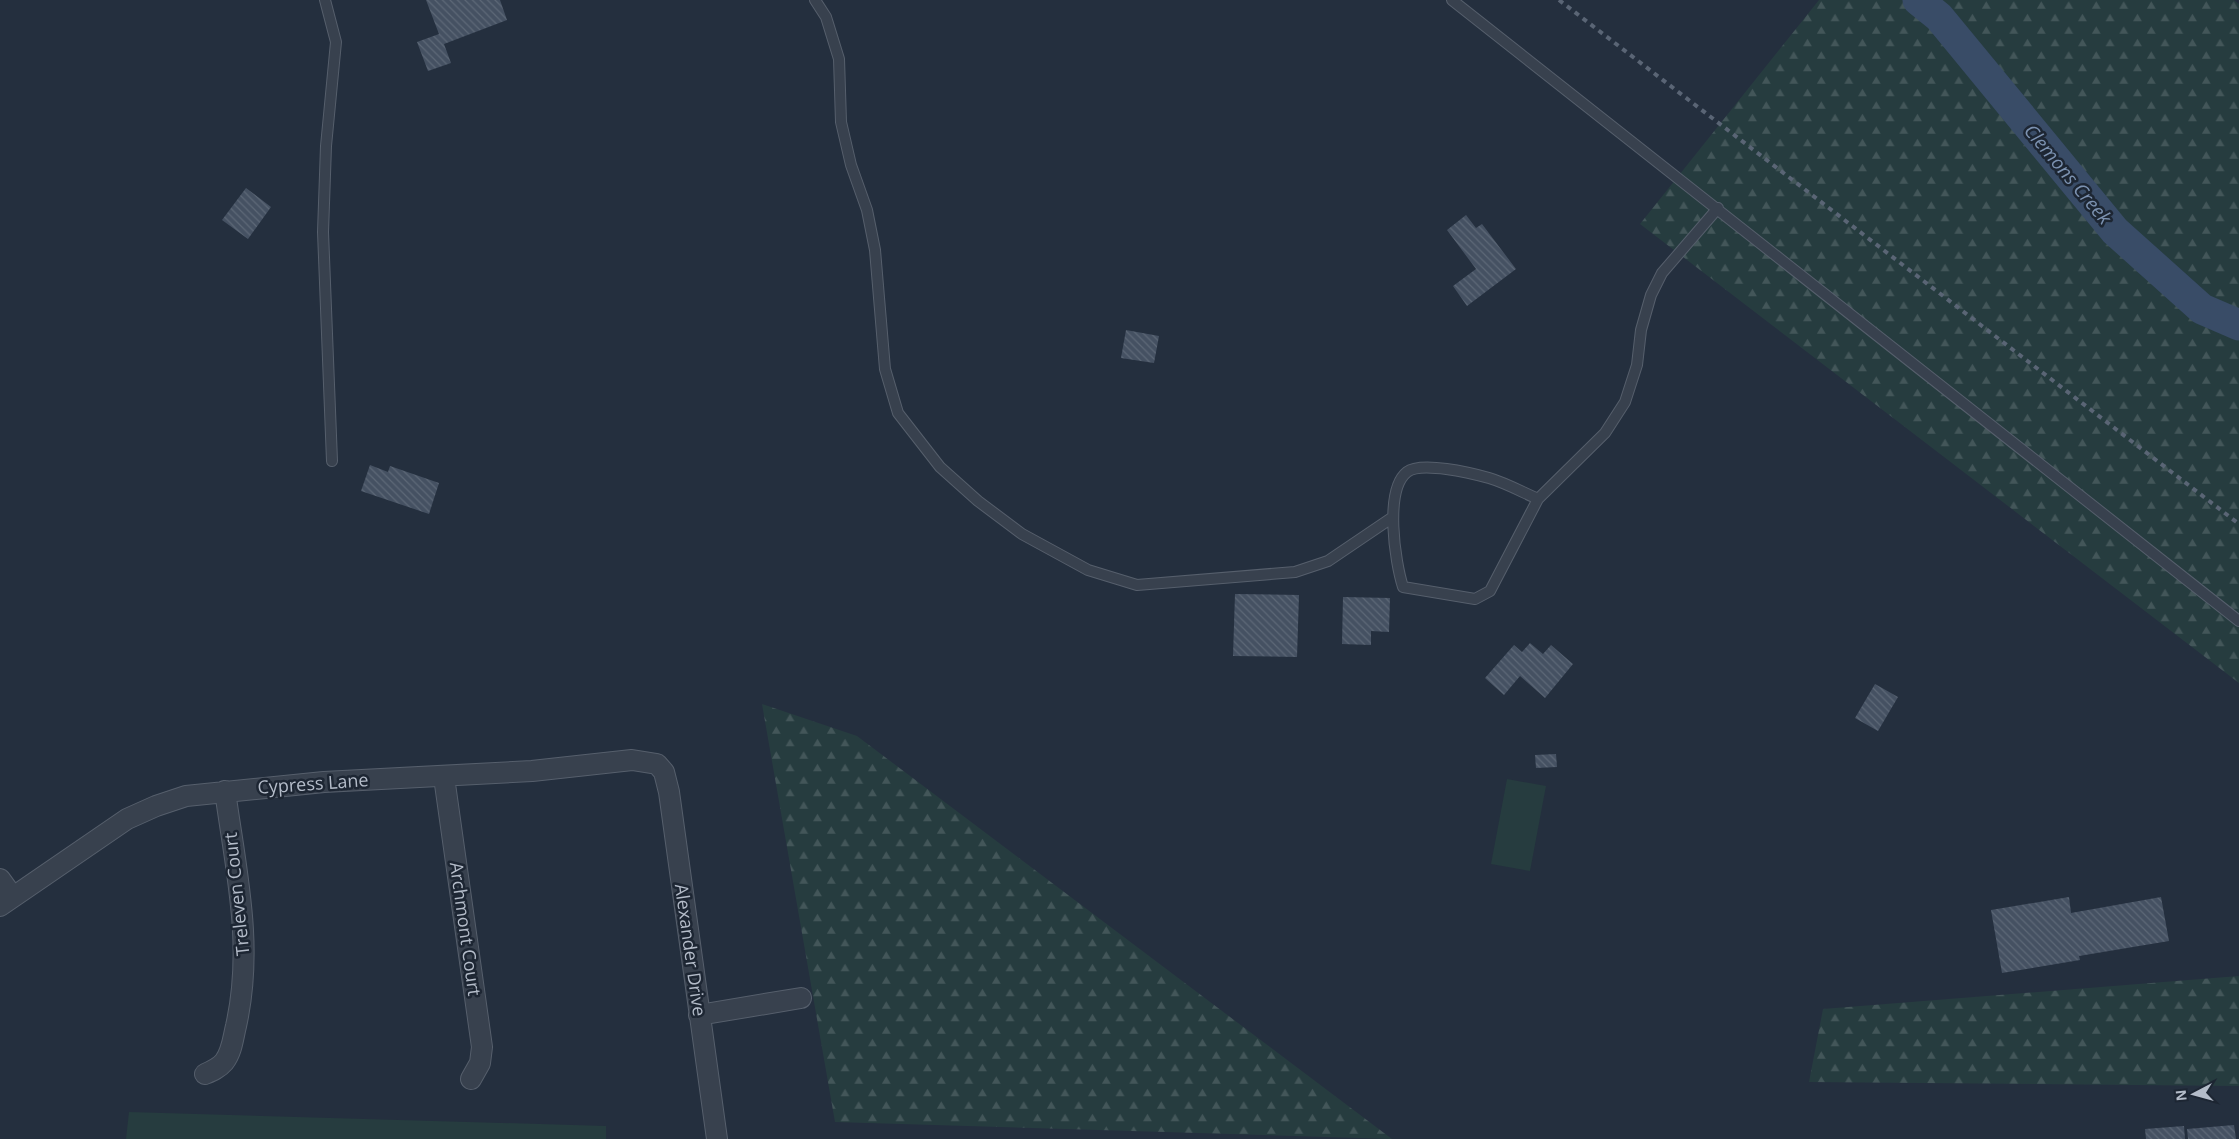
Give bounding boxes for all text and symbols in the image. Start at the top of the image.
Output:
water label: Clemons Creek [2018,118,2118,230]
street label: Cypress Lane [257,767,369,799]
street label: Treleven Court [218,831,254,957]
street label: Archmont Court [445,860,487,997]
street label: Alexander Drive [670,882,712,1018]
north arrow [2169,1069,2219,1119]
text: N [2171,1089,2191,1102]

